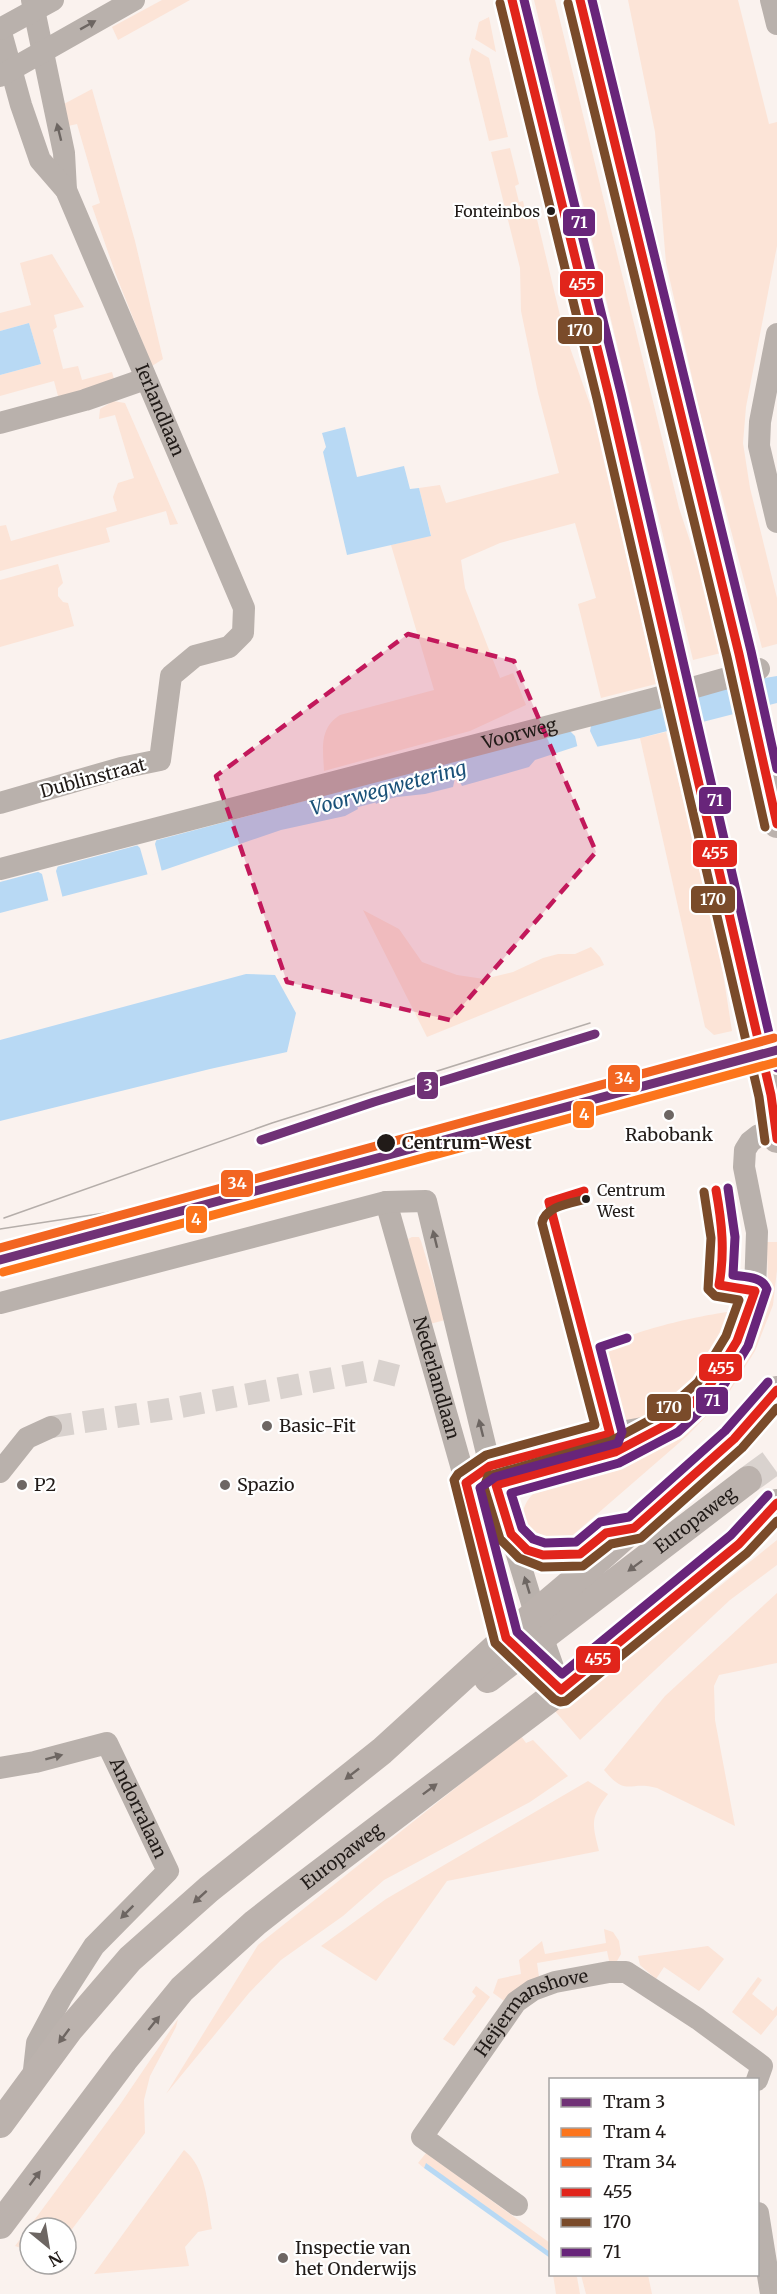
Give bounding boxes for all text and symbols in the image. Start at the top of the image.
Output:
one-way arrow [80,20,97,30]
one-way arrow [54,123,64,141]
place label: Fonteinbos [454,201,540,221]
marker: Fonteinbos [545,205,557,217]
line badge: 71 [562,208,596,237]
text: 71 [571,212,588,232]
line badge: 455 [559,270,604,298]
text: 455 [568,274,596,294]
line badge: 170 [557,316,603,345]
text: 170 [567,320,593,340]
street label: Ierlandlaan [130,360,190,460]
street label: Voorweg [479,712,559,754]
street label: Dublinstraat [37,752,148,803]
water label: Voorwegwetering [307,755,469,820]
line badge: 71 [698,786,732,815]
text: 71 [707,790,724,810]
line badge: 455 [692,839,738,868]
text: 455 [701,843,729,863]
line badge: 170 [690,885,736,914]
text: 170 [700,889,726,909]
line badge: 34 [607,1064,641,1093]
text: 34 [614,1068,634,1088]
line badge: 3 [416,1071,439,1100]
text: 3 [423,1075,433,1095]
line badge: 4 [572,1100,595,1129]
text: 4 [579,1104,589,1124]
marker: Rabobank [662,1108,676,1122]
place label: Rabobank [625,1123,714,1146]
place label: Centrum-West [402,1131,532,1154]
marker: Centrum-West [375,1132,397,1154]
line badge: 34 [220,1169,254,1198]
text: 34 [227,1173,247,1193]
place label: Centrum West [596,1180,665,1221]
marker: Centrum West [580,1193,592,1205]
line badge: 4 [185,1205,208,1234]
text: 4 [191,1209,201,1229]
one-way arrow [430,1230,440,1248]
street label: Nederlandlaan [408,1314,465,1442]
line badge: 455 [698,1353,743,1382]
text: 455 [707,1358,735,1378]
line badge: 71 [695,1386,729,1415]
text: 71 [704,1390,721,1410]
line badge: 170 [646,1393,692,1422]
text: 170 [656,1397,682,1417]
place label: Basic-Fit [279,1414,356,1437]
marker: Basic-Fit [260,1419,274,1433]
one-way arrow [476,1419,486,1438]
place label: P2 [34,1473,56,1496]
place label: Spazio [237,1473,294,1496]
marker: P2 [15,1478,29,1492]
marker: Spazio [218,1478,232,1492]
street label: Europaweg [649,1481,741,1559]
one-way arrow [627,1560,643,1572]
one-way arrow [522,1576,531,1594]
line badge: 455 [575,1645,621,1674]
text: 455 [584,1649,612,1669]
one-way arrow [45,1752,63,1762]
street label: Andorralaan [104,1753,172,1862]
one-way arrow [344,1768,359,1780]
one-way arrow [422,1784,437,1796]
street label: Europaweg [296,1817,387,1894]
one-way arrow [193,1890,208,1903]
one-way arrow [121,1905,135,1919]
street label: Heijermanshove [469,1964,590,2061]
one-way arrow [147,2015,160,2031]
one-way arrow [58,2028,71,2044]
legend [549,2078,759,2276]
text: Tram 3 [603,2090,665,2113]
text: Tram 4 [603,2120,666,2143]
text: Tram 34 [603,2150,676,2173]
one-way arrow [29,2171,41,2186]
text: 455 [603,2180,633,2203]
text: 170 [603,2210,632,2233]
north arrow [18,2216,78,2276]
place label: Inspectie van het Onderwijs [295,2236,417,2280]
text: 71 [603,2240,621,2263]
text: N [45,2247,66,2271]
marker: Inspectie van het Onderwijs [276,2251,290,2265]

